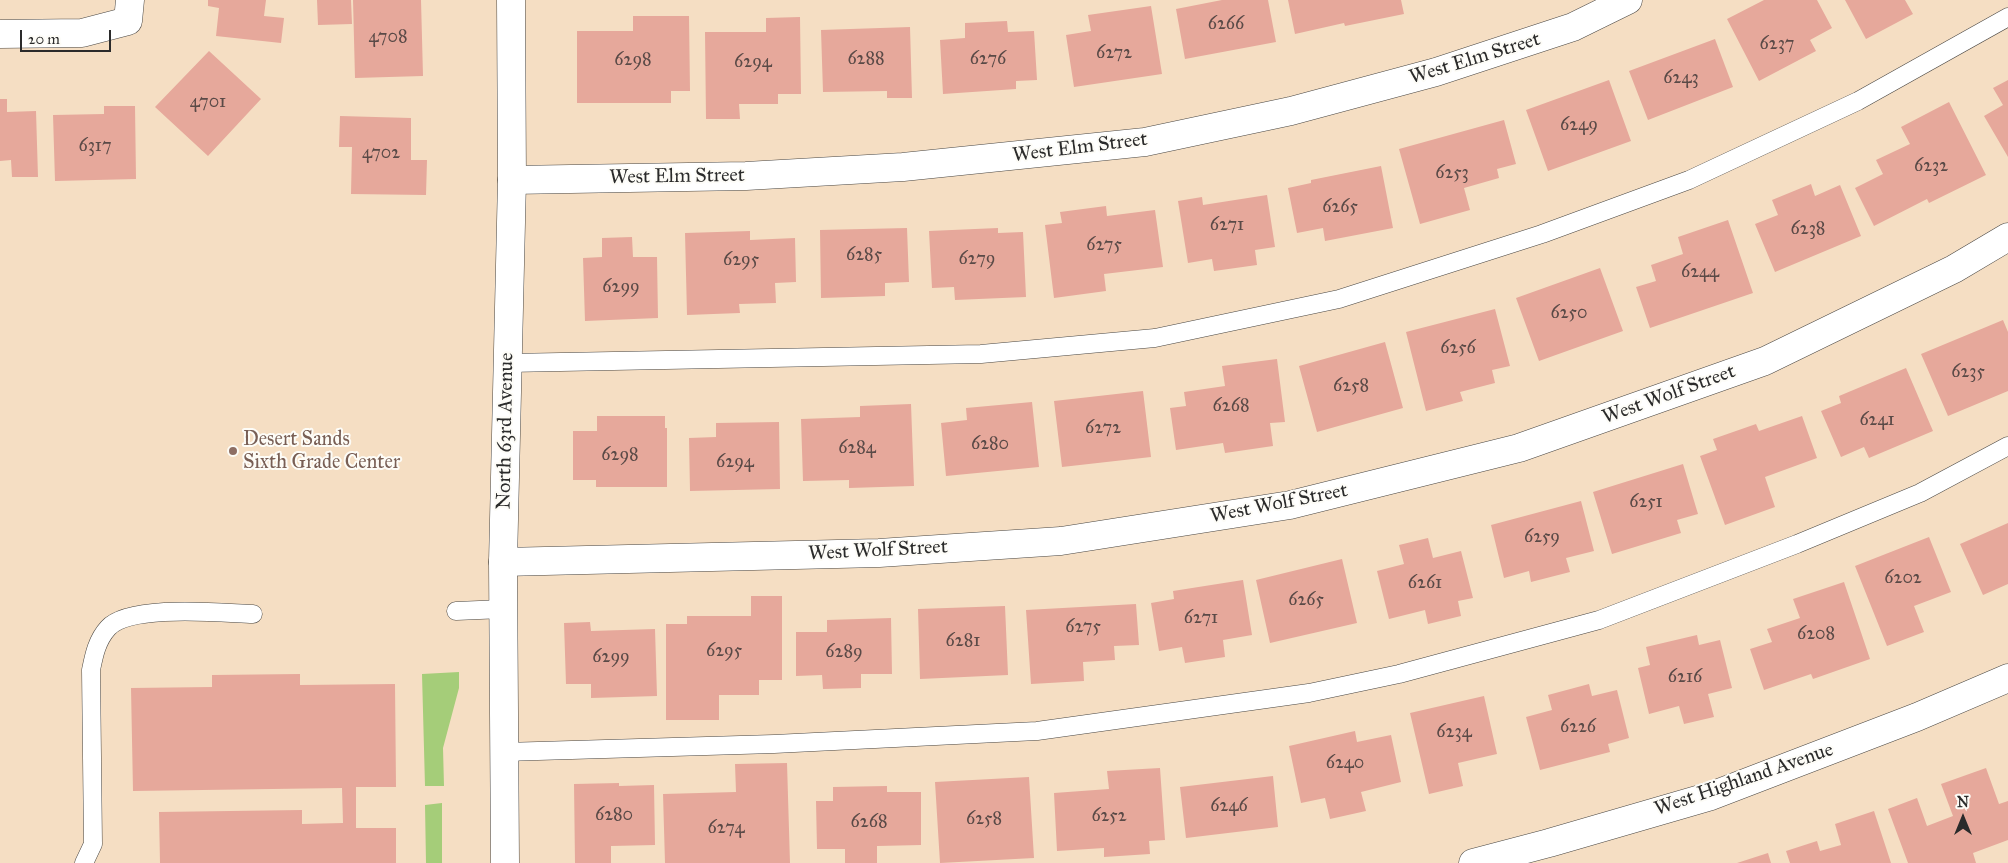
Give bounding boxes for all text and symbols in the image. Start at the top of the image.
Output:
house number: 6266 [1208,14,1244,36]
scale bar [22,20,114,52]
house number: 4708 [369,27,407,49]
street label: West Elm Street [1407,28,1543,90]
text: 20 m [28,30,60,48]
house number: 6237 [1760,34,1794,56]
house number: 6272 [1096,43,1132,65]
house number: 6288 [847,49,885,71]
house number: 6276 [970,49,1006,71]
house number: 6298 [614,50,652,72]
house number: 6294 [734,52,772,74]
house number: 6243 [1663,68,1699,90]
house number: 4701 [190,92,226,114]
house number: 6249 [1560,115,1598,137]
street label: West Elm Street [1011,128,1149,168]
house number: 6317 [78,136,112,158]
house number: 4702 [362,143,400,165]
house number: 6232 [1914,156,1948,178]
house number: 6253 [1435,163,1469,185]
street label: West Elm Street [609,164,745,190]
house number: 6265 [1322,197,1358,219]
house number: 6271 [1210,215,1244,237]
house number: 6238 [1791,219,1825,241]
house number: 6275 [1086,235,1122,257]
house number: 6285 [846,245,882,267]
house number: 6279 [959,249,995,271]
house number: 6295 [723,250,759,272]
house number: 6244 [1681,262,1719,284]
house number: 6299 [602,277,640,299]
house number: 6250 [1551,303,1587,325]
house number: 6256 [1440,338,1476,360]
street label: North 63rd Avenue [493,352,519,510]
street label: West Wolf Street [1599,360,1739,430]
house number: 6235 [1951,362,1985,384]
house number: 6258 [1333,376,1369,398]
house number: 6268 [1213,396,1249,418]
house number: 6241 [1859,410,1895,432]
house number: 6272 [1085,418,1121,440]
place label: Desert Sands Sixth Grade Center [243,428,400,475]
house number: 6280 [971,434,1009,456]
house number: 6284 [838,438,876,460]
marker: Desert Sands Sixth Grade Center [227,445,239,457]
house number: 6298 [601,445,639,467]
house number: 6294 [716,452,754,474]
street label: West Wolf Street [1208,479,1350,529]
house number: 6251 [1629,492,1663,514]
house number: 6259 [1524,527,1560,549]
street label: West Wolf Street [808,535,948,567]
house number: 6202 [1884,568,1922,590]
house number: 6261 [1408,573,1442,595]
house number: 6265 [1288,590,1324,612]
house number: 6271 [1184,608,1218,630]
house number: 6275 [1065,617,1101,639]
house number: 6208 [1797,624,1835,646]
house number: 6281 [946,631,980,653]
house number: 6295 [706,641,742,663]
house number: 6289 [825,642,863,664]
house number: 6299 [592,647,630,669]
house number: 6216 [1668,667,1702,689]
house number: 6226 [1560,717,1596,739]
house number: 6234 [1436,722,1472,744]
street label: West Highland Avenue [1651,738,1837,822]
house number: 6240 [1326,753,1364,775]
north arrow [1938,793,1988,843]
text: N [1957,794,1969,811]
house number: 6246 [1210,796,1248,818]
house number: 6280 [595,805,633,827]
house number: 6252 [1091,806,1127,828]
house number: 6258 [966,809,1002,831]
house number: 6268 [851,812,887,834]
house number: 6274 [708,818,744,840]

